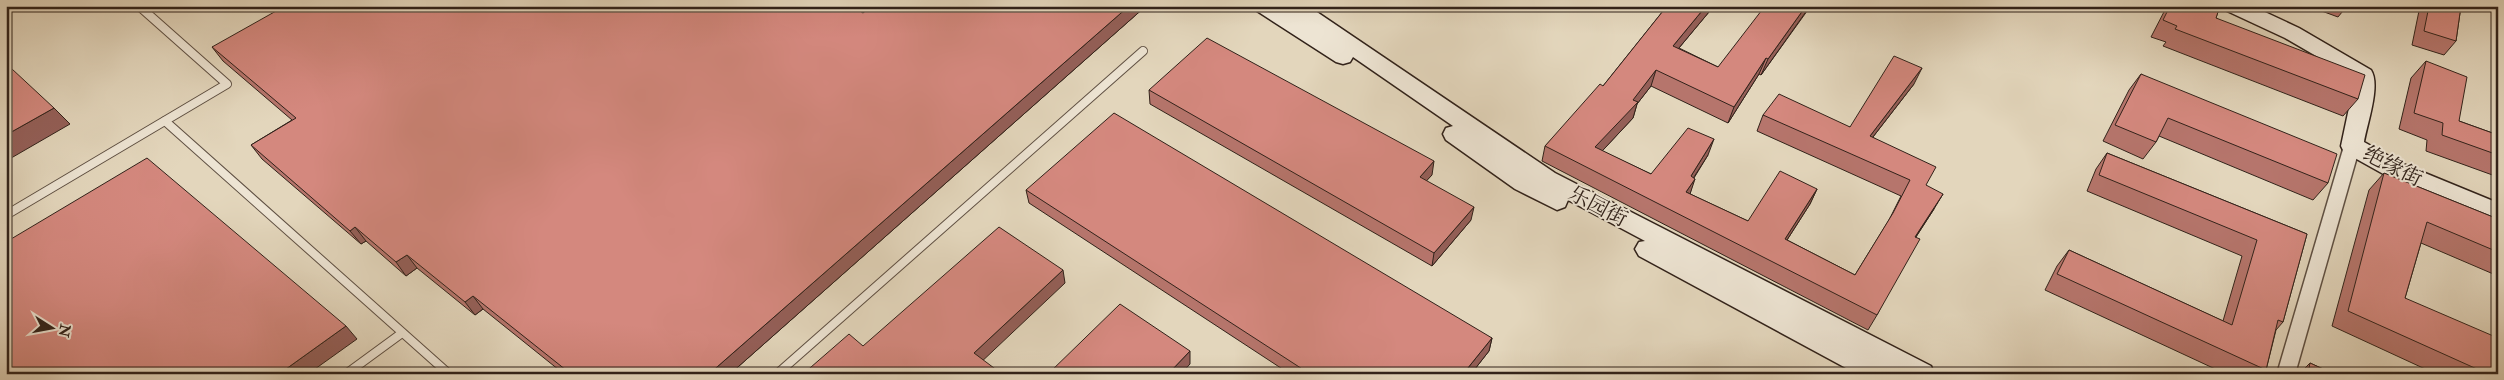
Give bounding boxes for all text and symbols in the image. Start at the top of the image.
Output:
street label: 绝缘街 [2359,140,2427,193]
street label: 乐园街 [1564,180,1632,233]
north arrow [28,302,78,352]
text: N [55,322,74,339]

